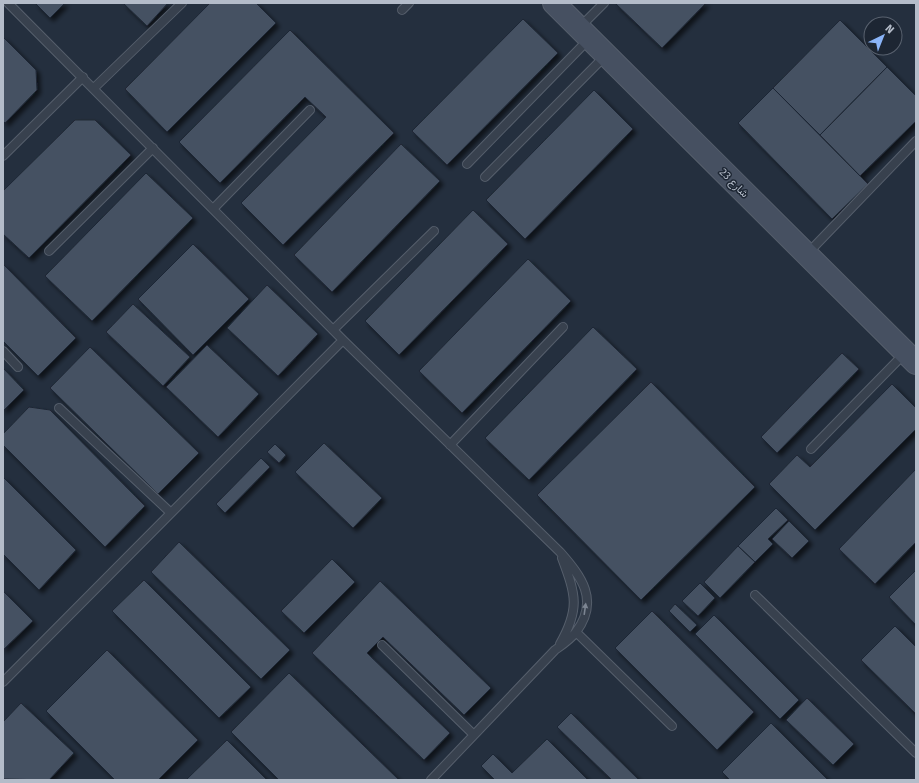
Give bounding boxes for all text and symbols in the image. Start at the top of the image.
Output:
north arrow [863,16,903,56]
text: N [882,22,897,36]
street label: شارع 23 [716,166,752,201]
one-way arrow [582,603,588,615]

